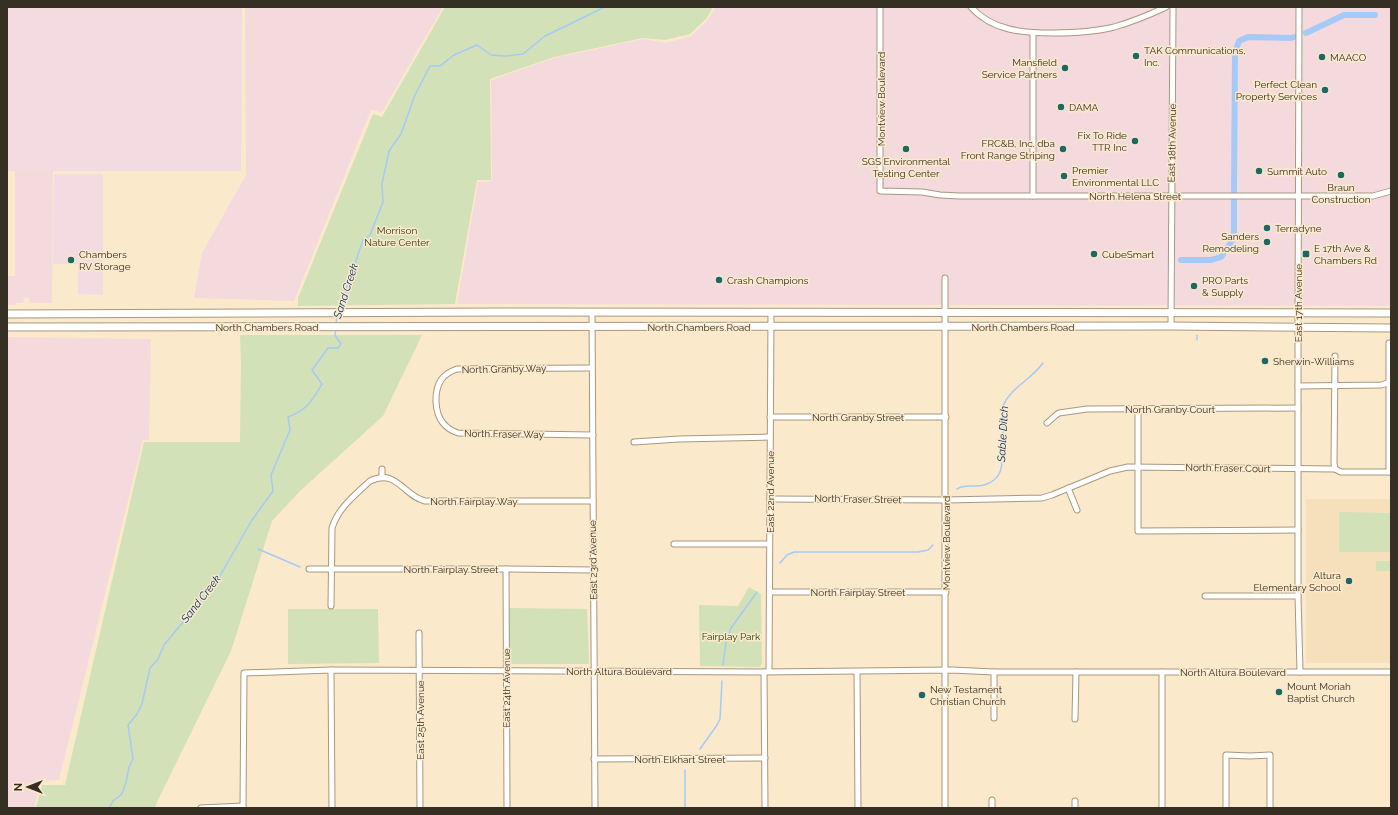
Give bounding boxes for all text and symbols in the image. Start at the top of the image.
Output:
place label: TAK Communications, Inc. [1144,45,1245,68]
marker: TAK Communications, Inc. [1131,51,1141,61]
street label: Montview Boulevard [876,52,887,146]
marker: MAACO [1317,52,1327,62]
place label: MAACO [1330,52,1367,63]
place label: Mansfield Service Partners [982,57,1057,80]
marker: Mansfield Service Partners [1060,63,1070,73]
place label: Perfect Clean Property Services [1236,79,1317,102]
marker: Perfect Clean Property Services [1320,85,1330,95]
marker: DAMA [1056,102,1066,112]
place label: DAMA [1069,102,1098,113]
street label: East 18th Avenue [1166,103,1178,183]
place label: Fix To Ride TTR Inc [1077,130,1127,153]
marker: Fix To Ride TTR Inc [1130,136,1140,146]
place label: FRC&B, Inc. dba Front Range Striping [961,138,1055,161]
marker: SGS Environmental Testing Center [901,144,911,154]
marker: FRC&B, Inc. dba Front Range Striping [1058,144,1068,154]
place label: SGS Environmental Testing Center [862,156,951,179]
place label: Premier Environmental LLC [1072,165,1159,188]
marker: Summit Auto [1254,166,1264,176]
place label: Summit Auto [1267,166,1327,177]
marker: Braun Construction [1336,170,1346,180]
marker: Premier Environmental LLC [1059,171,1069,181]
place label: Braun Construction [1311,182,1371,205]
street label: North Helena Street [1089,191,1182,202]
marker: Terradyne [1262,223,1272,233]
place label: Terradyne [1275,223,1322,234]
park label: Morrison Nature Center [364,225,430,248]
place label: Sanders Remodeling [1203,231,1259,254]
marker: Sanders Remodeling [1262,237,1272,247]
place label: E 17th Ave & Chambers Rd [1314,243,1377,266]
place label: Chambers RV Storage [79,249,131,272]
marker: CubeSmart [1089,249,1099,259]
place label: CubeSmart [1102,249,1155,260]
marker: E 17th Ave & Chambers Rd [1301,249,1311,259]
marker: Chambers RV Storage [66,255,76,265]
water label: Sand Creek [331,262,361,321]
street label: East 17th Avenue [1293,264,1304,342]
marker: Crash Champions [714,275,724,285]
place label: Crash Champions [727,275,808,286]
place label: PRO Parts & Supply [1202,275,1248,298]
marker: PRO Parts & Supply [1189,281,1199,291]
street label: North Chambers Road [215,322,319,333]
street label: North Chambers Road [647,322,751,333]
street label: North Chambers Road [971,322,1075,333]
marker: Sherwin-Williams [1260,356,1270,366]
place label: Sherwin-Williams [1273,356,1354,367]
street label: North Granby Way [462,363,547,375]
street label: North Granby Court [1125,404,1216,415]
water label: Sable Ditch [995,406,1011,463]
street label: North Granby Street [812,412,905,423]
street label: North Fraser Way [464,428,545,440]
street label: East 22nd Avenue [765,451,776,533]
street label: North Fraser Court [1185,462,1271,474]
street label: North Fraser Street [814,493,902,505]
street label: North Fairplay Way [430,496,518,507]
street label: Montview Boulevard [941,496,952,590]
street label: East 23rd Avenue [587,520,599,600]
street label: North Fairplay Street [404,564,499,575]
place label: Altura Elementary School [1253,570,1341,593]
water label: Sand Creek [178,572,224,626]
marker: Altura Elementary School [1344,576,1354,586]
street label: North Fairplay Street [811,587,906,598]
park label: Fairplay Park [702,631,761,642]
street label: East 24th Avenue [501,648,512,728]
street label: North Altura Boulevard [566,666,672,677]
street label: North Altura Boulevard [1180,667,1286,678]
street label: East 25th Avenue [415,680,426,760]
place label: Mount Moriah Baptist Church [1287,681,1355,704]
place label: New Testament Christian Church [930,684,1006,707]
marker: Mount Moriah Baptist Church [1274,687,1284,697]
marker: New Testament Christian Church [917,690,927,700]
street label: North Elkhart Street [634,754,726,765]
north arrow [8,767,48,807]
text: N [12,783,25,791]

